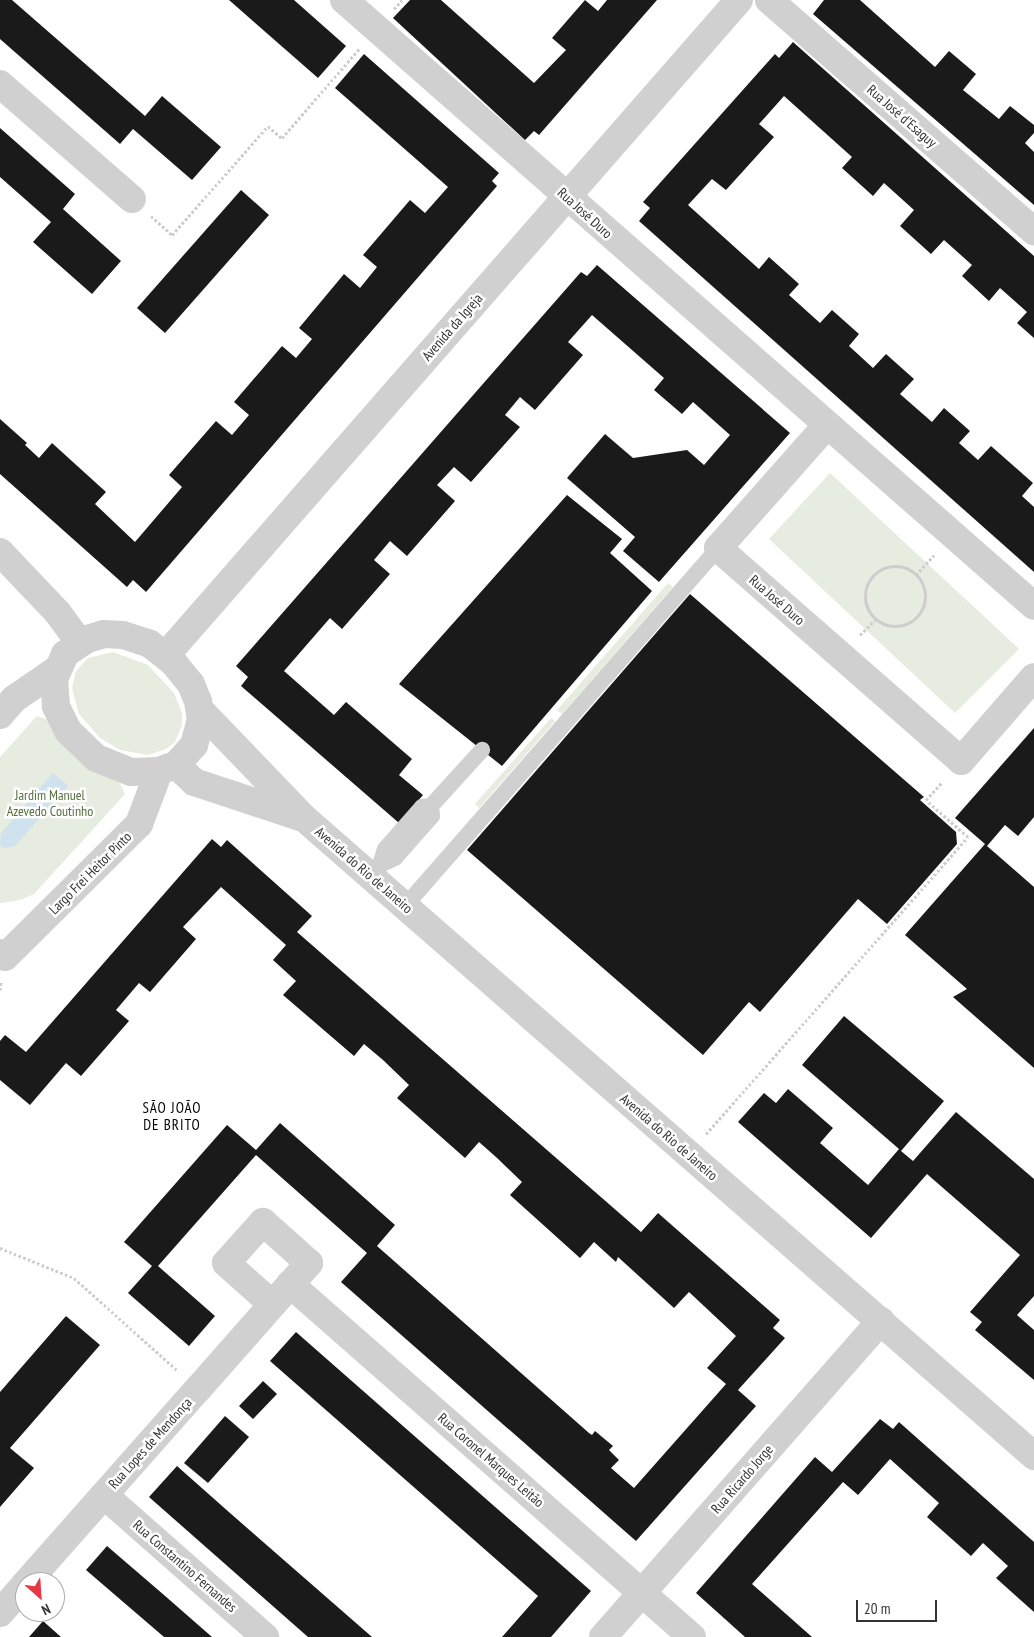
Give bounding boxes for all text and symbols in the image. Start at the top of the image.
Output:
street label: Rua José d'Esaguy [864,81,940,151]
street label: Rua José Duro [554,184,616,242]
street label: Avenida da Igreja [418,290,486,364]
street label: Rua José Duro [746,571,808,629]
park label: Jardim Manuel Azevedo Coutinho [7,787,93,820]
street label: Avenida do Rio de Janeiro [312,823,416,917]
street label: Largo Frei Heitor Pinto [45,828,135,918]
street label: Avenida do Rio de Janeiro [617,1090,721,1184]
district label: SÃO JOÃO DE BRITO [141,1098,203,1133]
street label: Rua Lopes de Mendonça [105,1394,195,1492]
street label: Rua Coronel Marques Leitão [435,1409,547,1511]
street label: Rua Ricardo Jorge [708,1441,776,1517]
street label: Rua Constantino Fernandes [130,1516,240,1616]
north arrow [15,1572,65,1622]
scale bar [859,1590,940,1622]
text: 20 m [864,1599,890,1618]
text: N [39,1600,53,1619]

